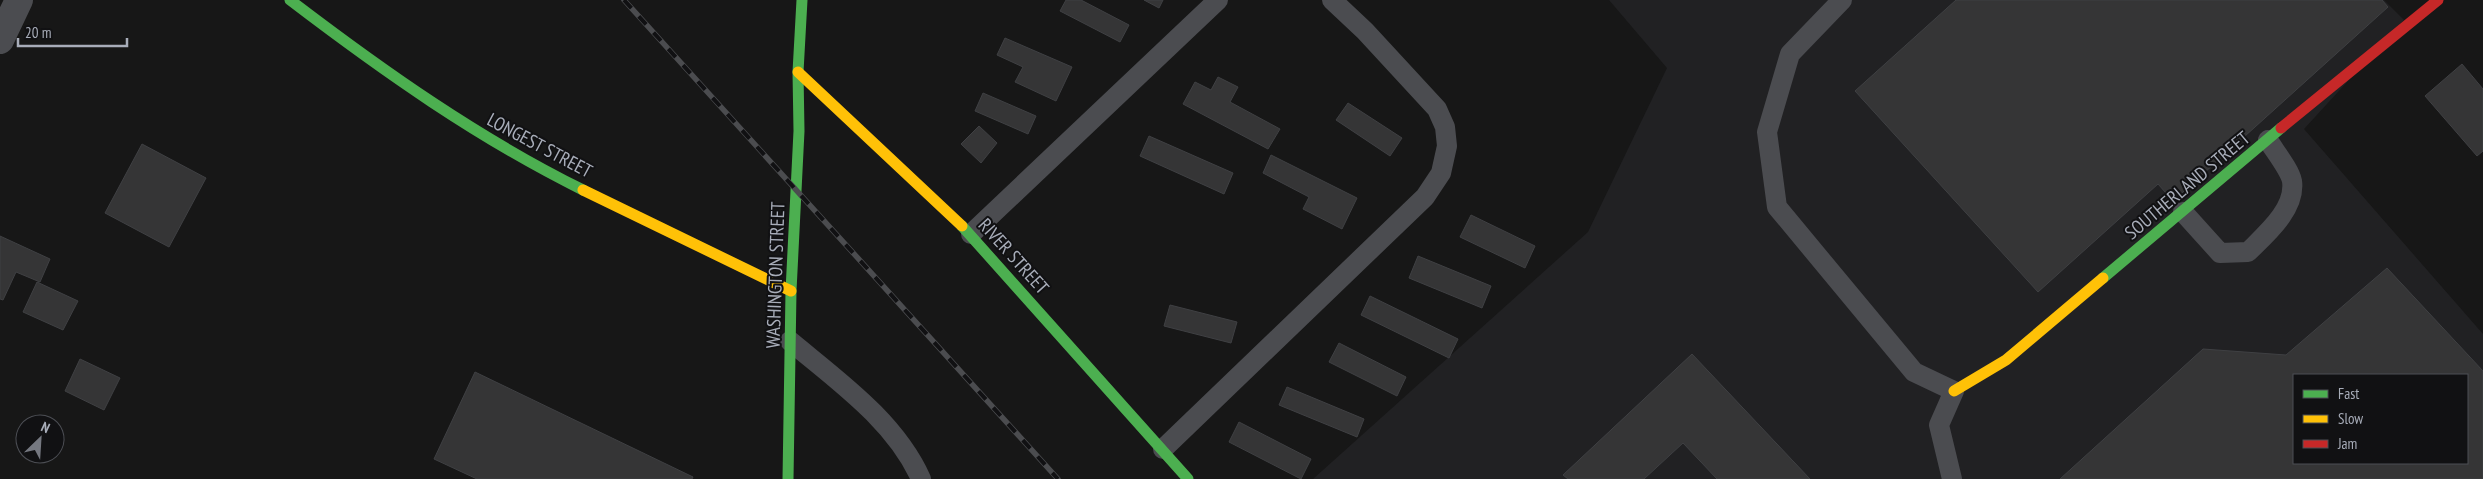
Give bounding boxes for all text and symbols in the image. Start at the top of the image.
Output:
scale bar [18,15,126,47]
text: 20 m [25,23,51,42]
street label: LONGEST STREET [483,107,597,183]
street label: SOUTHERLAND STREET [2119,125,2255,244]
street label: WASHINGTON STREET [760,201,790,349]
street label: RIVER STREET [974,213,1055,299]
legend [2293,374,2468,464]
text: Fast [2338,384,2359,403]
text: Slow [2338,409,2363,428]
north arrow [15,414,65,464]
text: N [38,417,53,437]
text: Jam [2337,434,2357,453]

